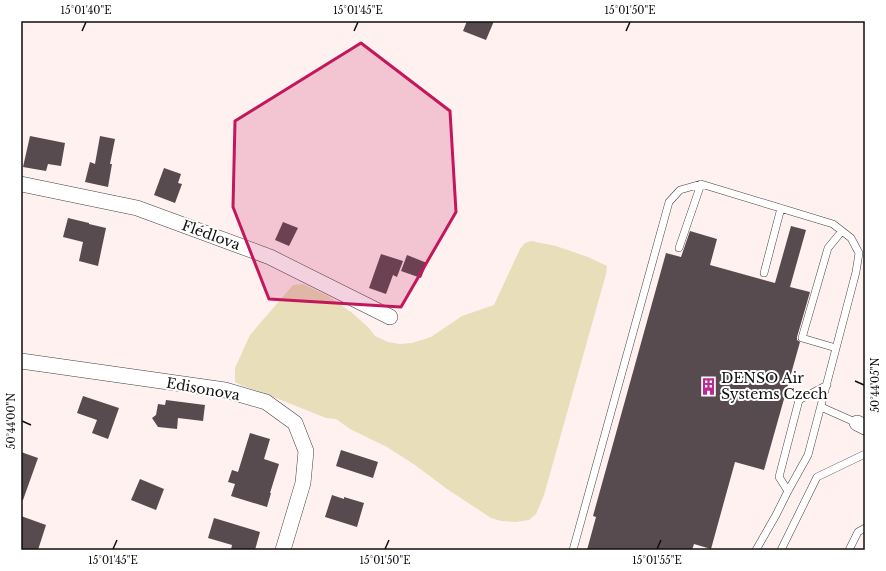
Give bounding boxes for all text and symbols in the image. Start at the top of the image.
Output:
text: 15°01'40"E [61,4,111,17]
text: 15°01'45"E [333,4,383,17]
text: 15°01'50"E [605,4,655,17]
street label: Flédlova [179,216,243,254]
text: 50°44'05"N [869,357,882,413]
place label: DENSO Air Systems Czech [721,369,828,403]
street label: Edisonova [165,374,242,404]
building icon: DENSO Air Systems Czech [698,376,718,396]
text: 50°44'00"N [5,393,18,449]
text: 15°01'45"E [88,554,138,567]
text: 15°01'50"E [360,554,410,567]
text: 15°01'55"E [632,554,682,567]

